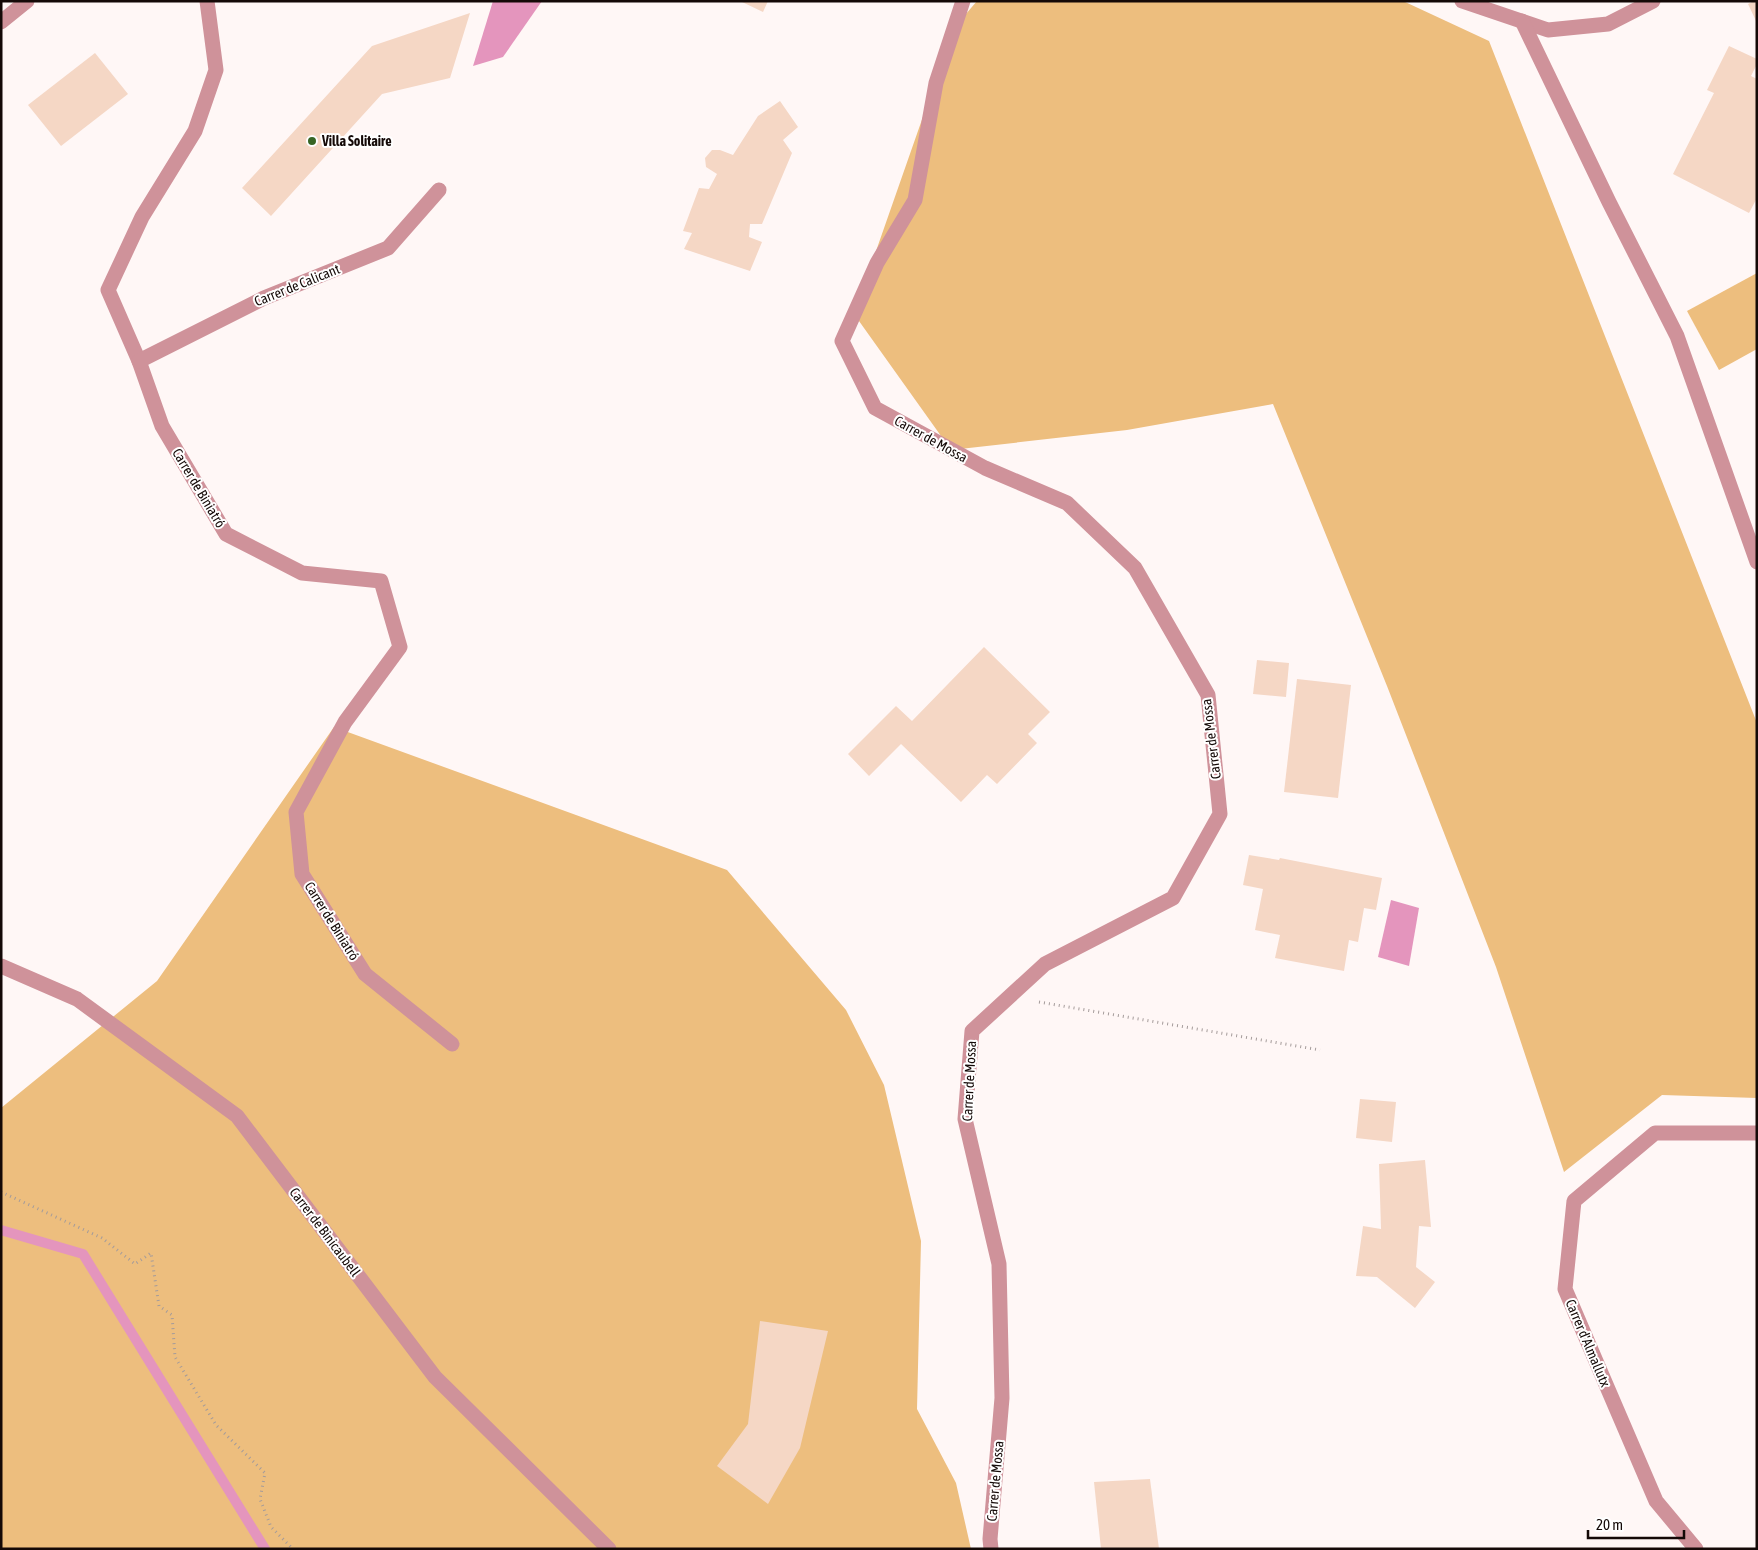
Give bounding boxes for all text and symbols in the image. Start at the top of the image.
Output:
place label: Villa Solitaire [321,133,392,149]
marker: Villa Solitaire [306,135,318,147]
street label: Carrer de Calicant [252,261,342,309]
street label: Carrer de Mossa [892,412,970,466]
street label: Carrer de Biniatró [169,446,229,530]
street label: Carrer de Mossa [1198,698,1224,780]
street label: Carrer de Biniatró [301,879,363,963]
street label: Carrer de Mossa [959,1040,979,1122]
street label: Carrer de Binicaubell [286,1184,364,1280]
street label: Carrer d'Almallutx [1562,1297,1614,1389]
street label: Carrer de Mossa [984,1440,1006,1522]
scale bar [1588,1508,1684,1540]
text: 20 m [1596,1516,1623,1533]

